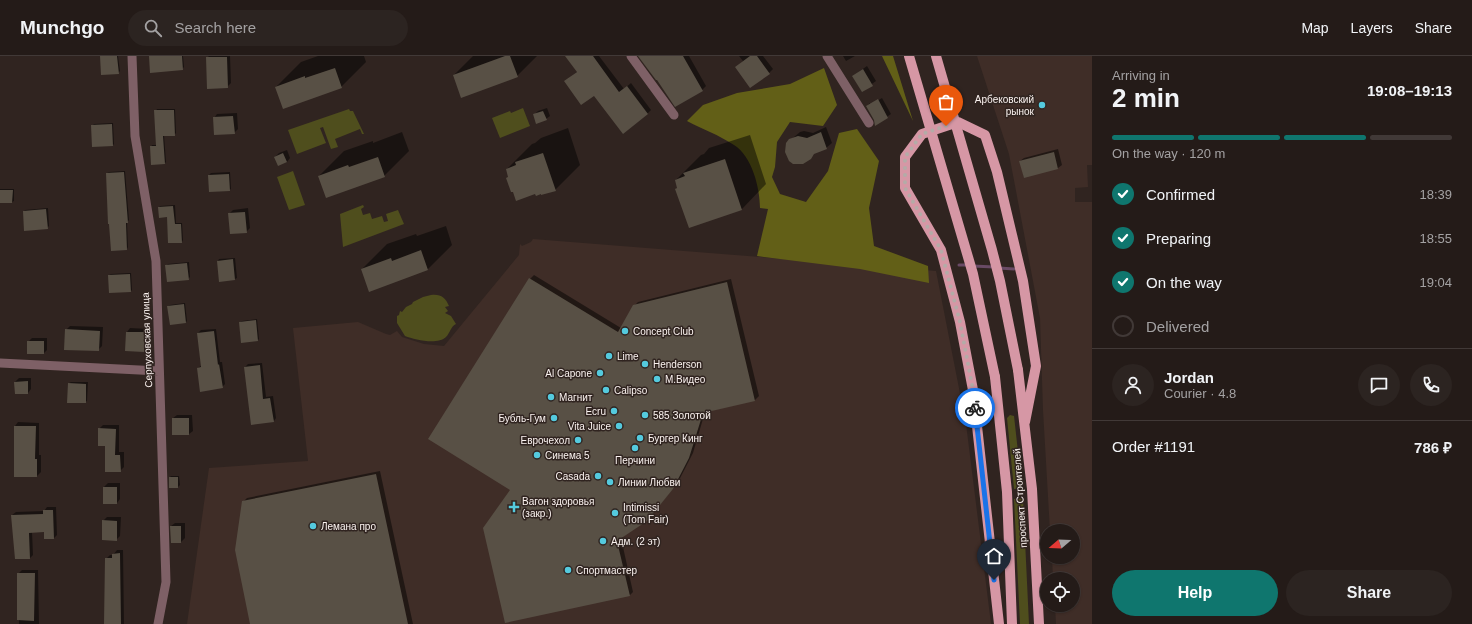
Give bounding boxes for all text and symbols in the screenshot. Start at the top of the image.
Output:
search box [128,10,408,46]
text: Munchgo [20,17,104,38]
icon: search [142,17,164,39]
text: Search here [174,19,256,36]
text: Map [1301,20,1329,36]
text: Layers [1351,20,1393,36]
text: Share [1415,20,1452,36]
text: Arriving in [1112,68,1170,83]
text: 19:08–19:13 [1367,82,1452,99]
text: 2 min [1112,83,1180,113]
pin [929,85,963,126]
icon: bag [935,91,957,113]
place label: Арбековский рынок [975,94,1035,117]
marker: Арбековский рынок [1037,100,1047,110]
text: On the way · 120 m [1112,146,1225,161]
icon: check [1112,183,1134,205]
text: Confirmed [1146,186,1215,203]
text: 18:39 [1419,187,1452,202]
icon: check [1112,227,1134,249]
text: Preparing [1146,230,1211,247]
text: 18:55 [1419,231,1452,246]
icon: check [1112,271,1134,293]
text: On the way [1146,274,1222,291]
text: 19:04 [1419,275,1452,290]
street label: Серпуховская улица [140,292,154,388]
text: Delivered [1146,318,1209,335]
marker: Concept Club [620,326,630,336]
place label: Concept Club [633,326,694,337]
marker: Lime [604,351,614,361]
place label: Lime [617,351,639,362]
marker: Henderson [640,359,650,369]
place label: Henderson [653,359,702,370]
button: person [1112,364,1154,406]
button: chat [1358,364,1400,406]
button: phone [1410,364,1452,406]
place label: Al Capone [545,368,592,379]
marker: Al Capone [595,368,605,378]
text: Jordan [1164,369,1214,386]
marker: М.Видео [652,374,662,384]
place label: М.Видео [665,374,706,385]
marker: Calipso [601,385,611,395]
place label: Calipso [614,385,648,396]
text: Courier · 4.8 [1164,386,1236,401]
courier [955,388,995,428]
marker: Магнит [546,392,556,402]
place label: Магнит [559,392,593,403]
icon: bike [964,397,986,419]
place label: Ecru [585,406,606,417]
marker: Ecru [609,406,619,416]
marker: 585 Золотой [640,410,650,420]
place label: 585 Золотой [653,410,711,421]
place label: Бубль-Гум [498,413,546,424]
marker: Бубль-Гум [549,413,559,423]
place label: Vita Juice [568,421,611,432]
marker: Vita Juice [614,421,624,431]
marker: Бургер Кинг [635,433,645,443]
place label: Бургер Кинг [648,433,703,444]
place label: Еврочехол [520,435,570,446]
marker: Еврочехол [573,435,583,445]
text: Order #1191 [1112,438,1195,455]
text: 786 ₽ [1414,439,1452,456]
marker: Перчини [630,443,640,453]
street label: проспект Строителей [1011,448,1029,548]
marker: Синема 5 [532,450,542,460]
place label: Синема 5 [545,450,590,461]
place label: Перчини [615,455,655,466]
place label: Casada [556,471,590,482]
marker: Casada [593,471,603,481]
marker: Линии Любви [605,477,615,487]
place label: Линии Любви [618,477,680,488]
place label: Вагон здоровья (закр.) [522,496,594,519]
marker: Вагон здоровья (закр.) [509,502,519,512]
place label: Intimissi (Tom Fair) [623,502,669,525]
marker: Intimissi (Tom Fair) [610,508,620,518]
marker: Лемана про [308,521,318,531]
place label: Лемана про [321,521,376,532]
north arrow [1040,524,1080,564]
map controls [1040,524,1080,612]
marker: Адм. (2 эт) [598,536,608,546]
place label: Адм. (2 эт) [611,536,660,547]
pin [977,539,1011,580]
icon: home [983,545,1005,567]
marker: Спортмастер [563,565,573,575]
place label: Спортмастер [576,565,638,576]
button: Help [1112,570,1278,616]
button: Share [1286,570,1452,616]
button: locate [1040,572,1080,612]

